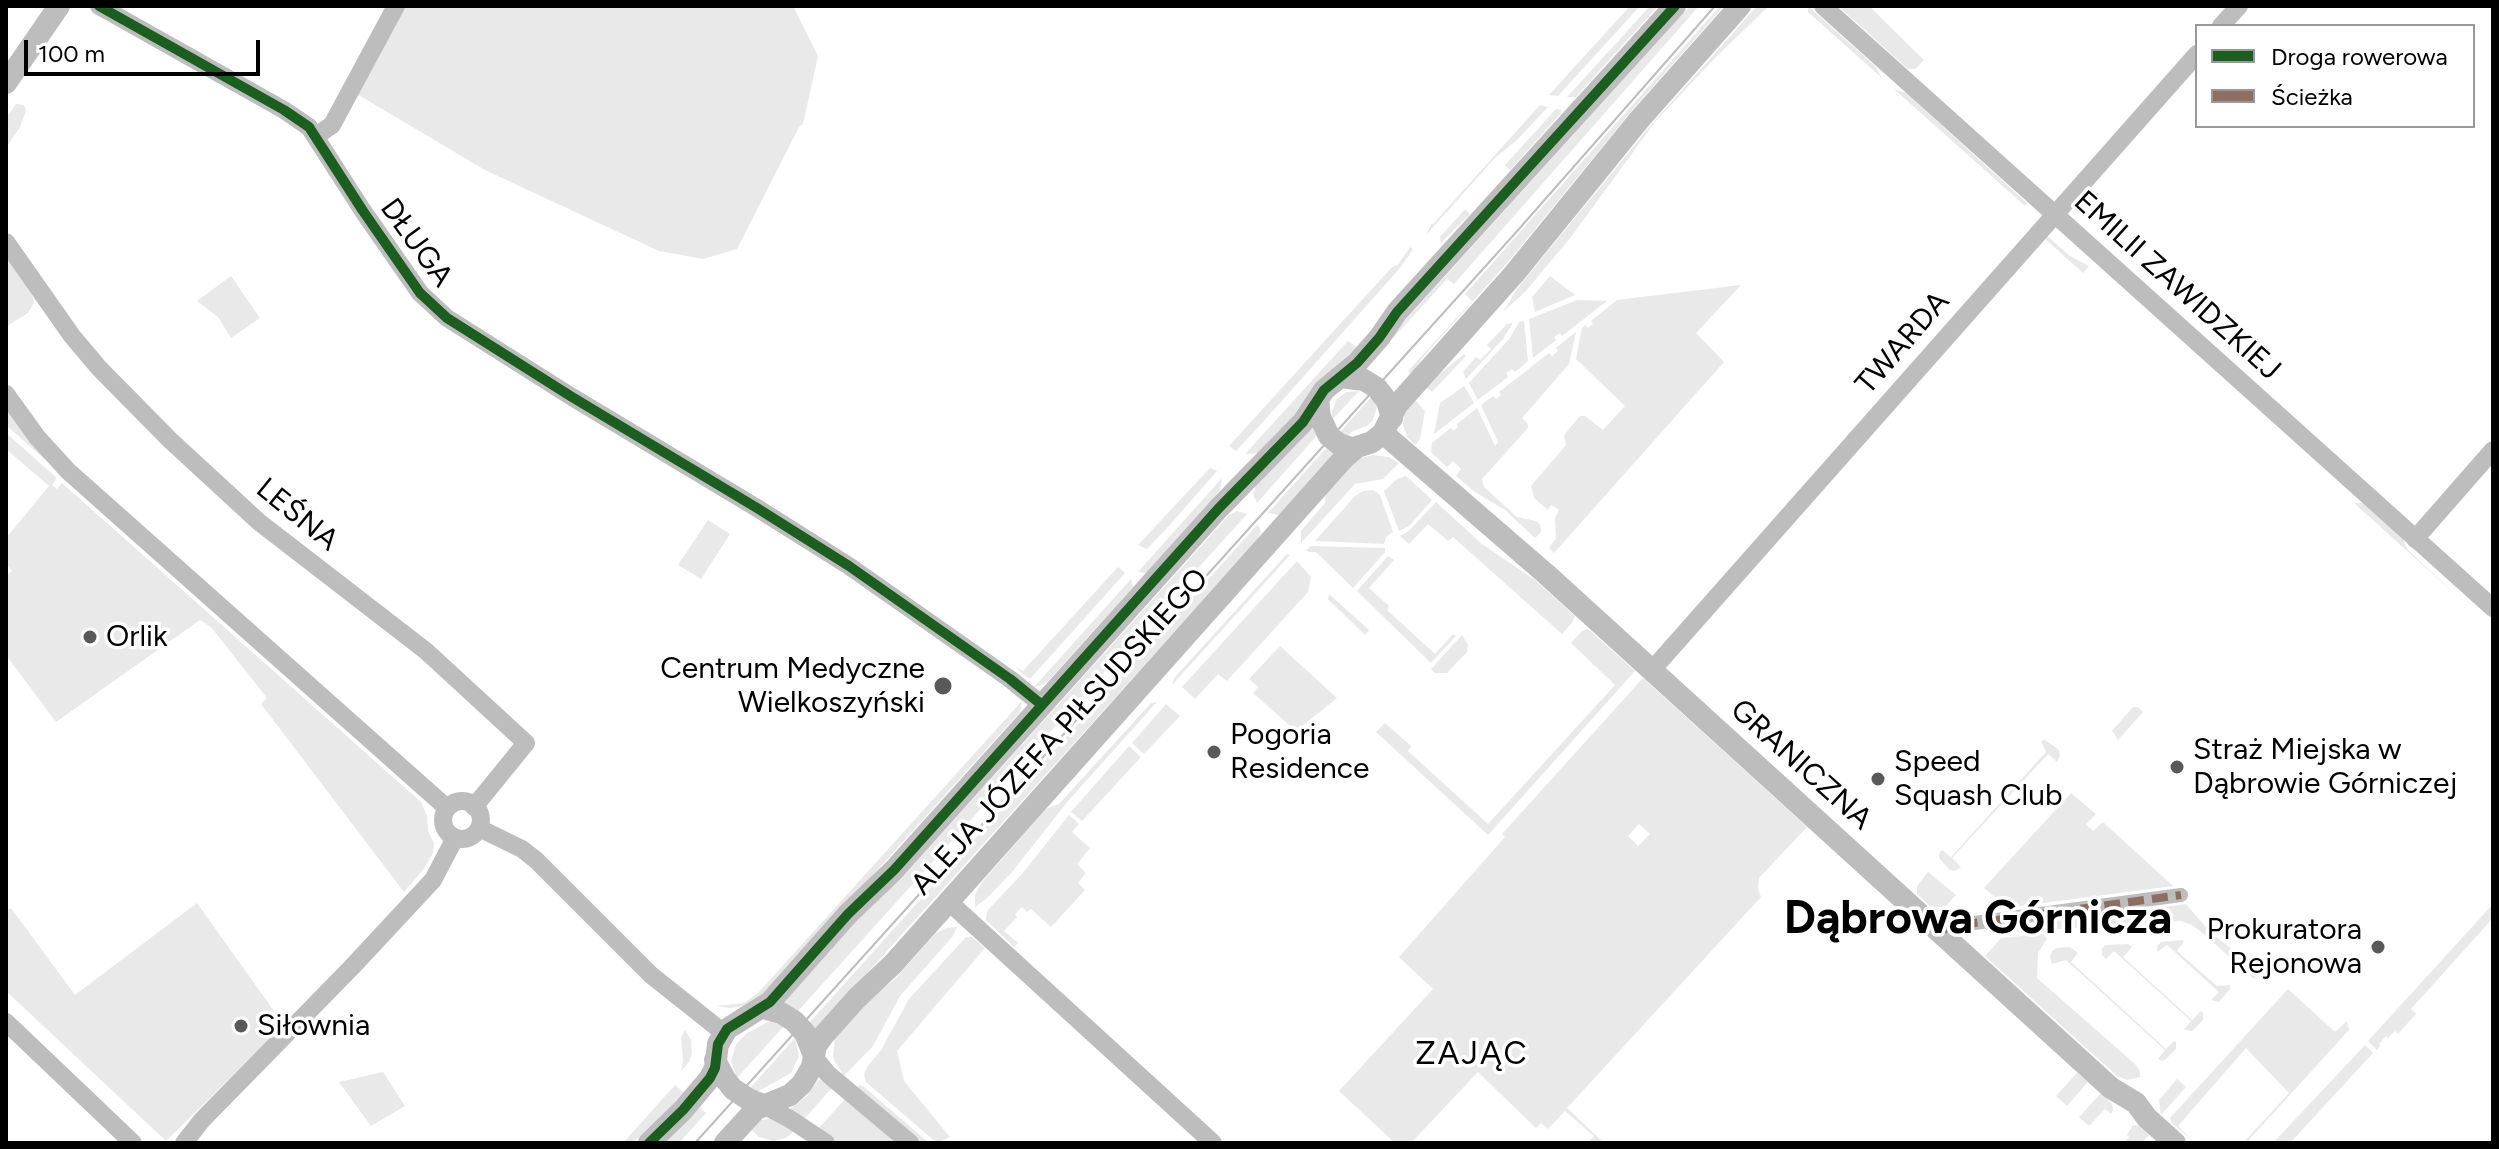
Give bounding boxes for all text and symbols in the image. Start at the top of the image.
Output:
scale bar [28,24,264,74]
legend [2195,24,2475,128]
text: 100 m [38,39,105,68]
text: Droga rowerowa [2271,42,2448,71]
text: Ścieżka [2271,82,2353,111]
street label: EMILII ZAWIDZKIEJ [2066,184,2288,388]
street label: DŁUGA [372,192,460,294]
street label: TWARDA [1849,284,1957,402]
street label: LEŚNA [249,471,345,559]
street label: ALEJA JÓZEFA PIŁSUDSKIEGO [904,561,1216,903]
place label: Orlik [106,619,168,655]
marker: Orlik [81,628,99,646]
place label: Centrum Medyczne Wielkoszyński [660,651,925,722]
marker: Centrum Medyczne Wielkoszyński [932,675,954,697]
street label: GRANICZNA [1723,692,1879,838]
place label: Pogoria Residence [1230,717,1369,788]
place label: Straż Miejska w Dąbrowie Górniczej [2193,732,2457,802]
marker: Pogoria Residence [1205,743,1223,761]
place label: Speed Squash Club [1894,744,2062,814]
marker: Straż Miejska w Dąbrowie Górniczej [2168,758,2186,776]
marker: Speed Squash Club [1869,770,1887,788]
district label: Dąbrowa Górnicza [1784,892,2172,948]
place label: Prokuratora Rejonowa [2206,912,2362,982]
marker: Prokuratora Rejonowa [2369,938,2387,956]
place label: Siłownia [257,1008,370,1044]
marker: Siłownia [232,1017,250,1035]
district label: ZAJĄC [1415,1036,1529,1074]

